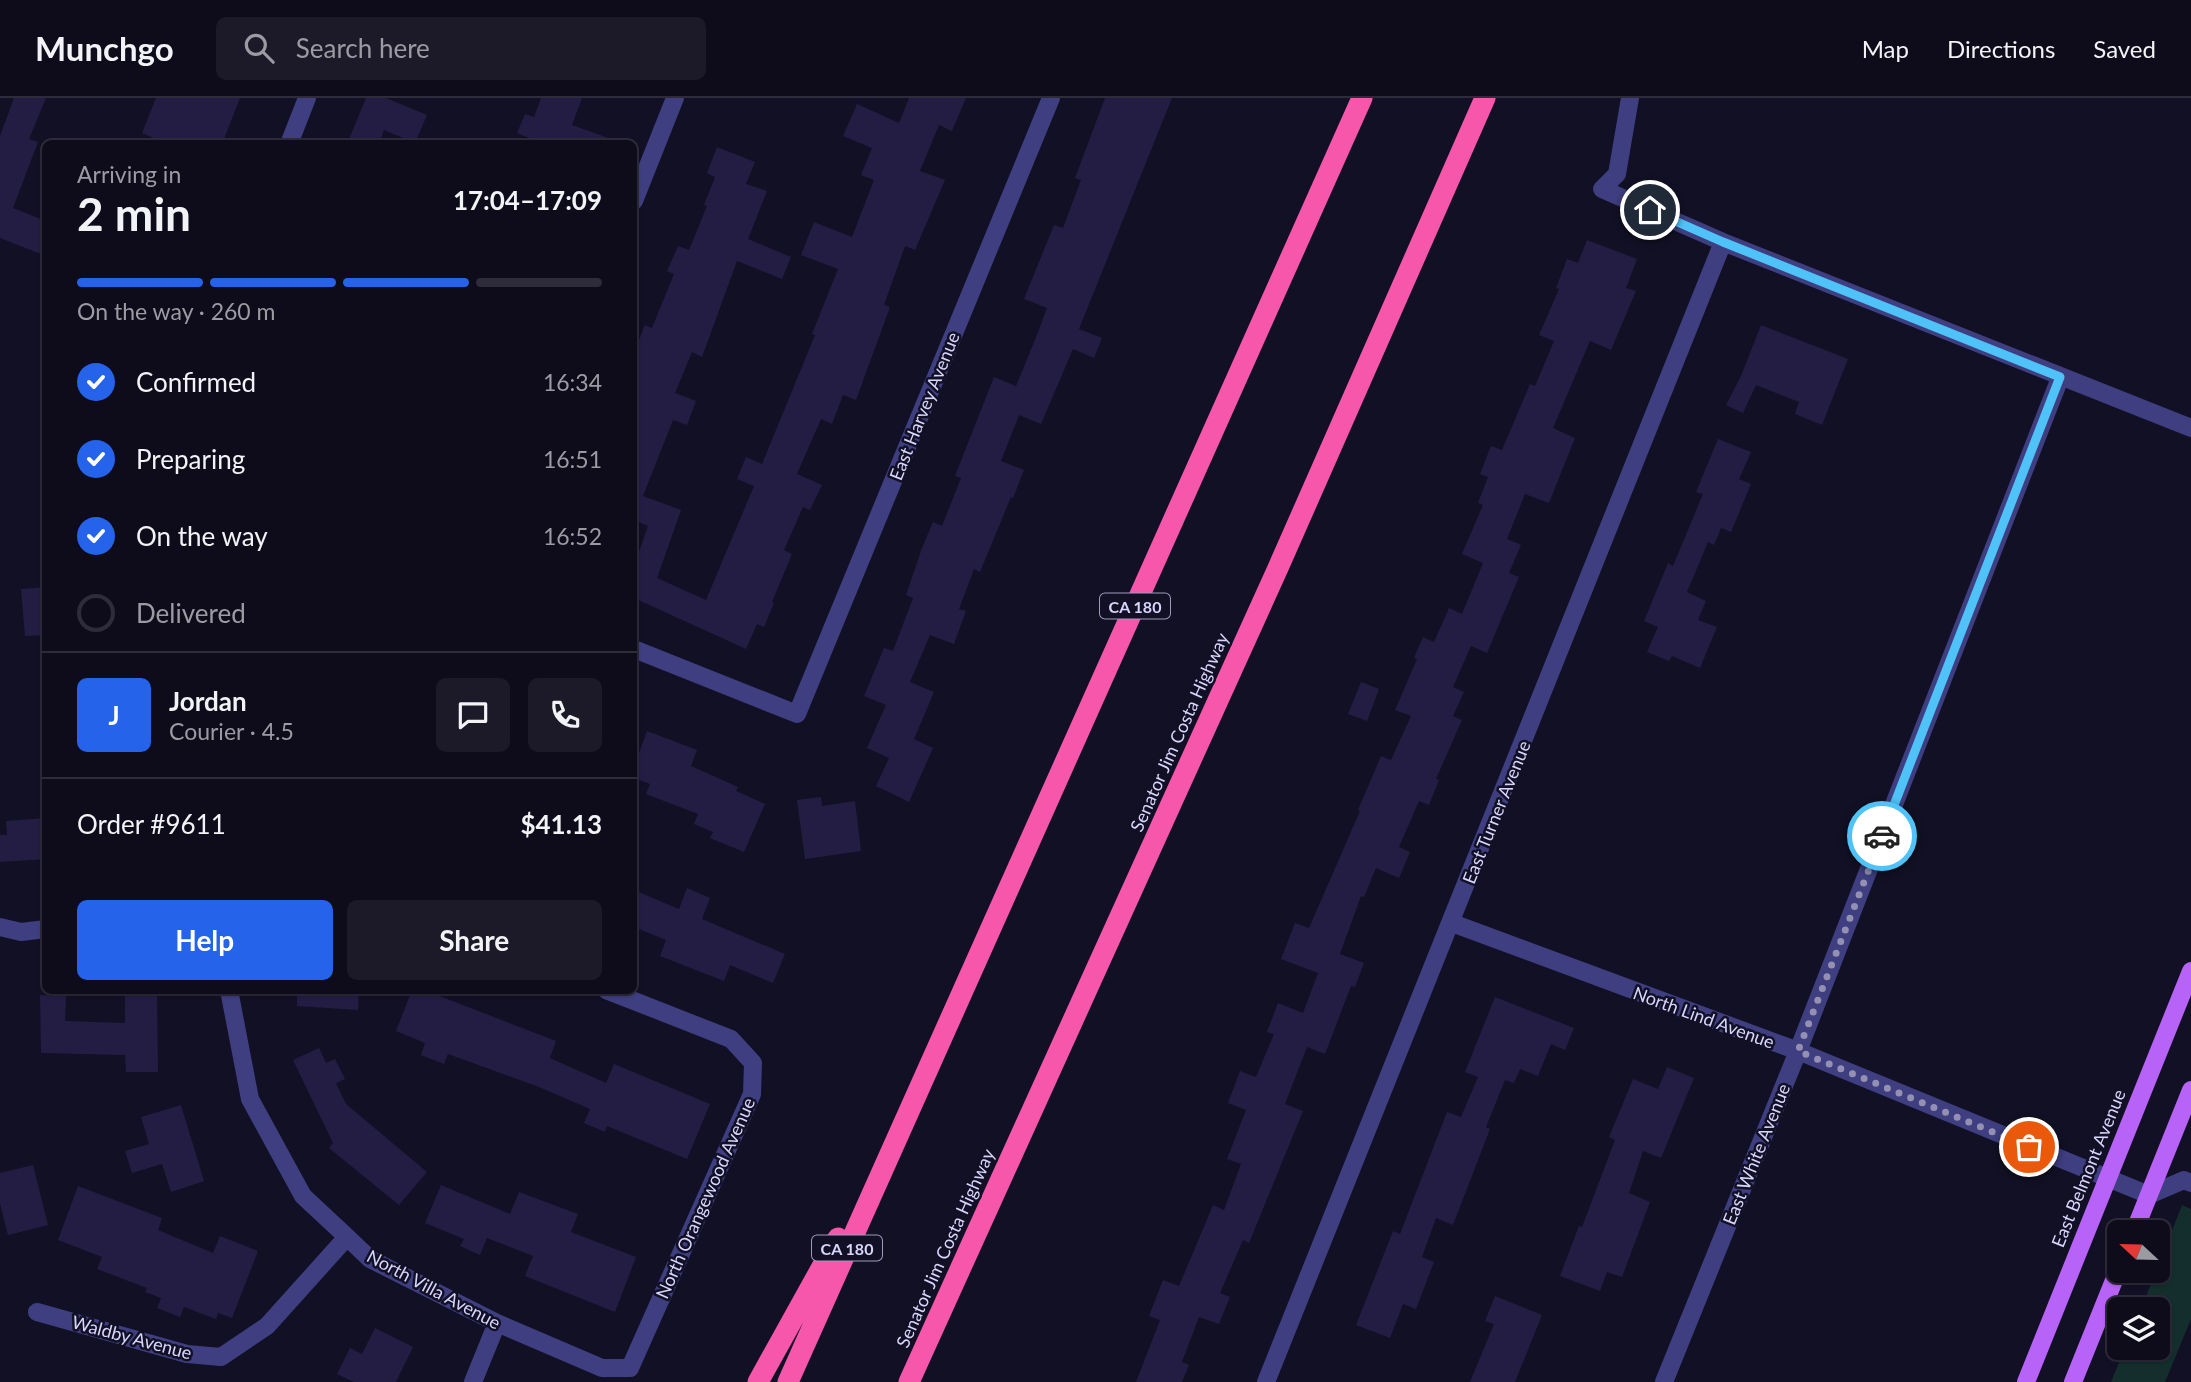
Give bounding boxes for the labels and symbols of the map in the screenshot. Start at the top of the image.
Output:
pin [1620,180,1680,240]
street label: East Harvey Avenue [884,329,964,483]
road number: CA 180 [1100,593,1170,618]
street label: Senator Jim Costa Highway [1125,629,1233,835]
street label: East Turner Avenue [1457,737,1535,887]
courier [1847,801,1917,871]
street label: North Lind Avenue [1630,981,1778,1053]
street label: East White Avenue [1718,1080,1794,1228]
street label: East Belmont Avenue [2046,1086,2130,1250]
street label: North Orangewood Avenue [651,1094,759,1302]
pin [1999,1117,2059,1177]
street label: Senator Jim Costa Highway [891,1145,999,1351]
north arrow [2107,1220,2170,1283]
road number: CA 180 [812,1236,882,1260]
street label: North Villa Avenue [363,1244,505,1334]
street label: Waldby Avenue [70,1310,194,1364]

